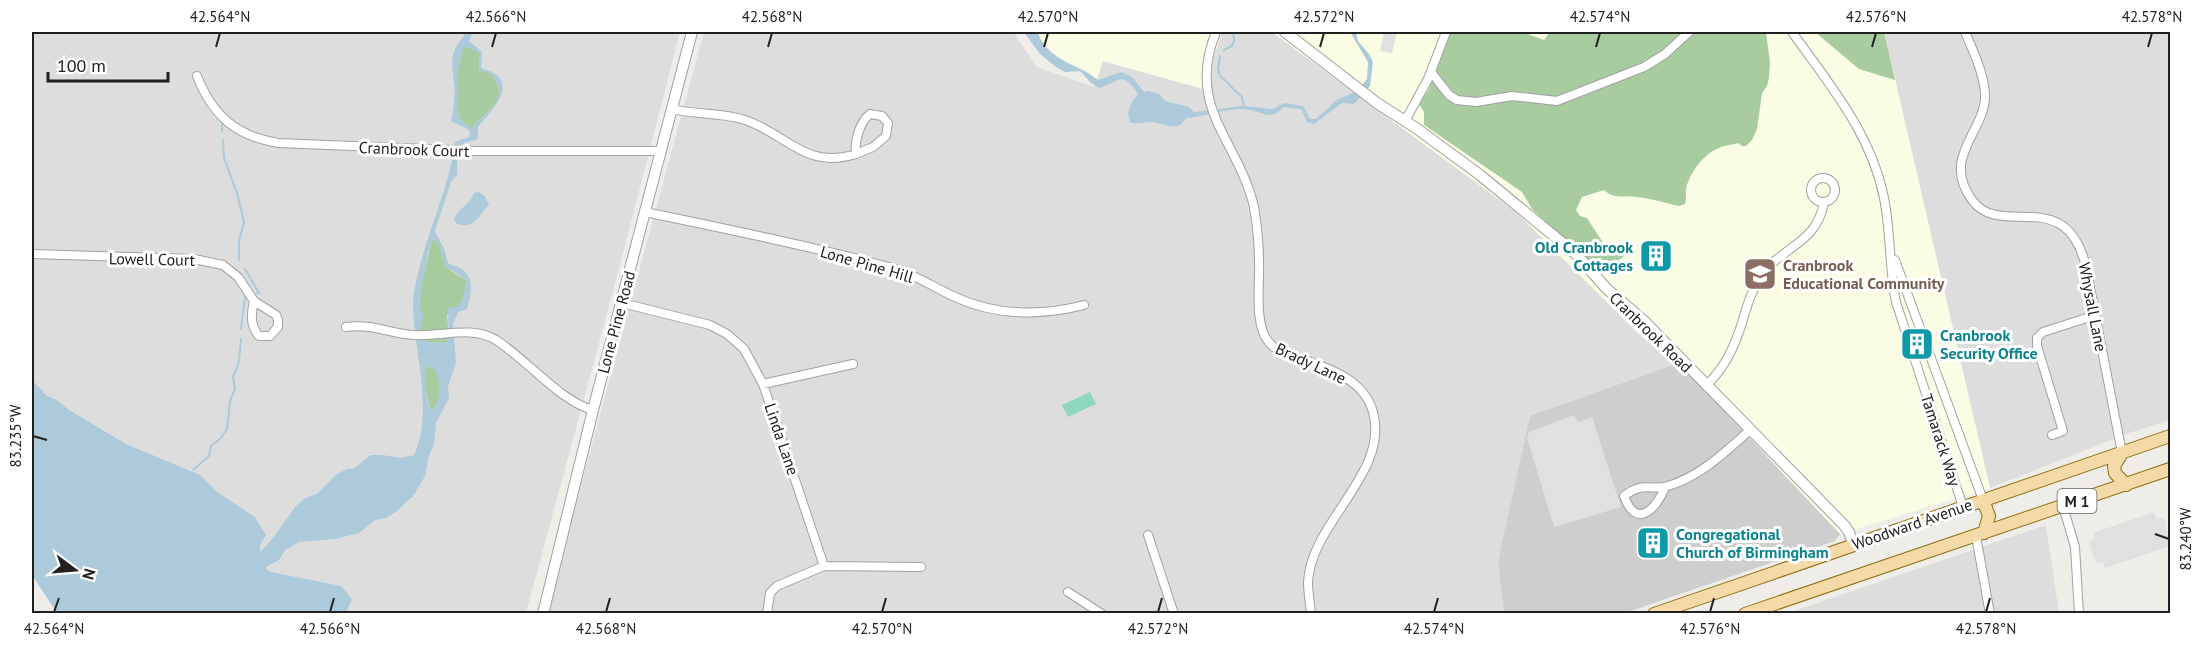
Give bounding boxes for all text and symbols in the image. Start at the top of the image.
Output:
text: 42.564°N [190,7,250,26]
text: 42.566°N [466,7,526,26]
text: 42.568°N [742,7,802,26]
text: 42.570°N [1018,7,1078,26]
text: 42.572°N [1294,7,1354,26]
text: 42.574°N [1570,7,1630,26]
text: 42.576°N [1846,7,1906,26]
text: 42.578°N [2122,7,2182,26]
scale bar [48,45,168,83]
text: 100 m [57,54,106,77]
street label: Cranbrook Court [358,137,470,161]
place label: Old Cranbrook Cottages [1535,237,1633,275]
building icon: Old Cranbrook Cottages [1638,238,1674,274]
street label: Lone Pine Hill [818,241,916,287]
street label: Lowell Court [109,248,196,270]
place label: Cranbrook Educational Community [1783,255,1945,293]
school or university icon: Cranbrook Educational Community [1742,256,1778,292]
street label: Whysall Lane [2075,261,2111,353]
street label: Lone Pine Road [593,269,639,375]
street label: Cranbrook Road [1605,287,1697,377]
place label: Cranbrook Security Office [1940,325,2038,363]
building icon: Cranbrook Security Office [1899,326,1935,362]
street label: Brady Lane [1273,338,1349,388]
street label: Tamarack Way [1917,391,1965,489]
street label: Linda Lane [760,400,804,478]
text: 83.235°W [6,404,25,467]
road number: M 1 [2058,489,2096,513]
street label: Woodward Avenue [1849,494,1975,554]
text: 83.240°W [2176,507,2195,570]
place label: Congregational Church of Birmingham [1676,524,1829,562]
building icon: Congregational Church of Birmingham [1635,525,1671,561]
north arrow [45,540,105,600]
text: N [78,566,100,582]
text: 42.564°N [24,619,84,638]
text: 42.566°N [300,619,360,638]
text: 42.568°N [576,619,636,638]
text: 42.570°N [852,619,912,638]
text: 42.572°N [1128,619,1188,638]
text: 42.574°N [1404,619,1464,638]
text: 42.576°N [1680,619,1740,638]
text: 42.578°N [1956,619,2016,638]

